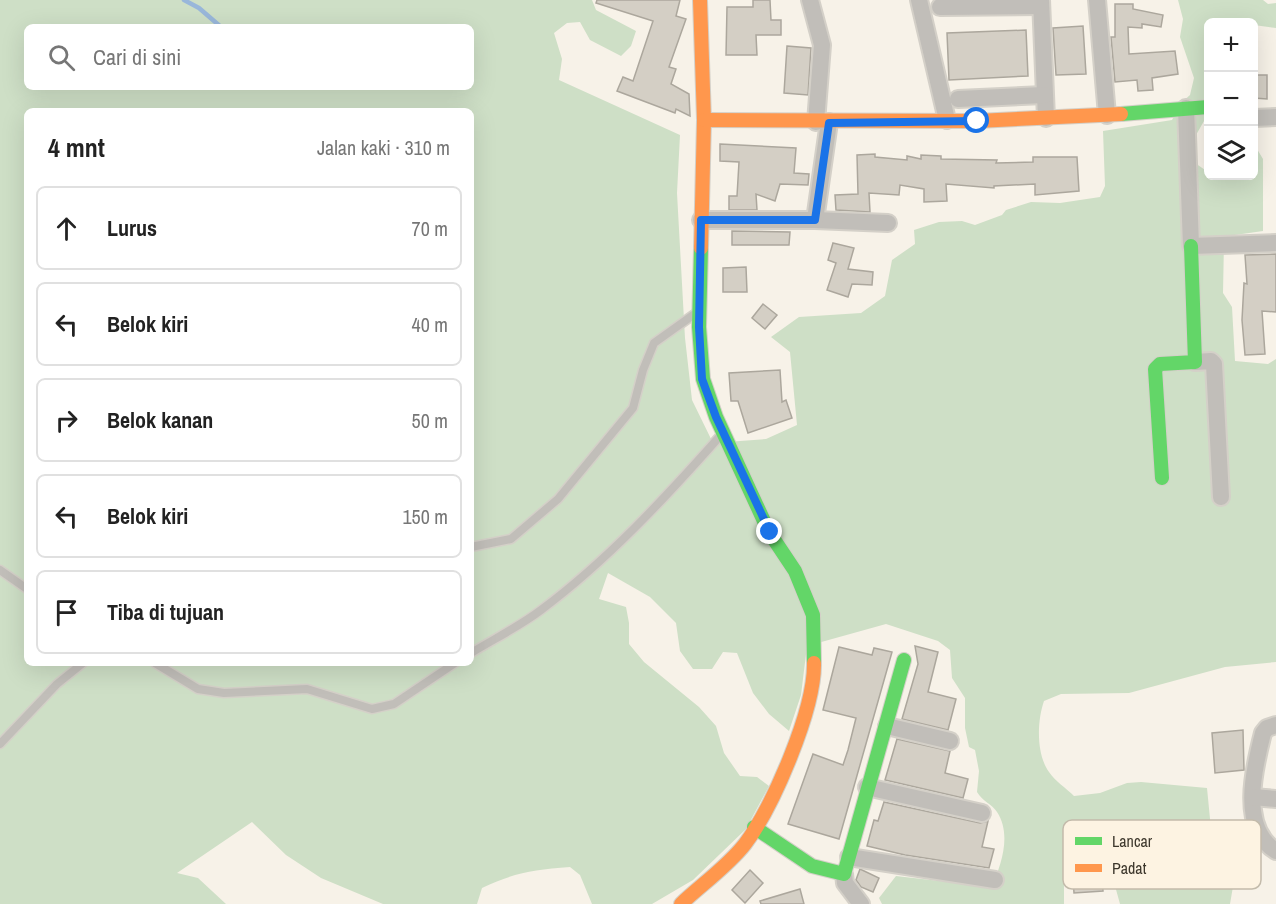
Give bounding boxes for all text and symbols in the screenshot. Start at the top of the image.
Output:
map controls [1204,18,1258,180]
button: + [1204,18,1258,72]
search box [24,24,474,90]
icon: search [45,41,78,74]
text: Cari di sini [93,42,181,72]
button: − [1204,72,1258,126]
route start [963,107,989,133]
button: layers [1204,126,1258,180]
text: 4 mnt [48,130,105,165]
text: Jalan kaki · 310 m [317,134,450,161]
icon: ahead [50,212,83,245]
text: Lurus [107,213,157,243]
text: 70 m [412,215,448,242]
icon: left [50,308,83,341]
text: Belok kiri [107,309,188,339]
text: 40 m [412,311,448,338]
icon: right [50,404,83,437]
text: Belok kanan [107,405,213,435]
text: 50 m [412,407,448,434]
icon: left [50,500,83,533]
text: Belok kiri [107,501,188,531]
text: 150 m [402,503,448,530]
route end [756,518,782,544]
icon: arrive [50,596,83,629]
text: Tiba di tujuan [107,597,224,627]
legend [1063,820,1261,889]
text: Lancar [1112,830,1153,852]
text: Padat [1112,857,1147,879]

